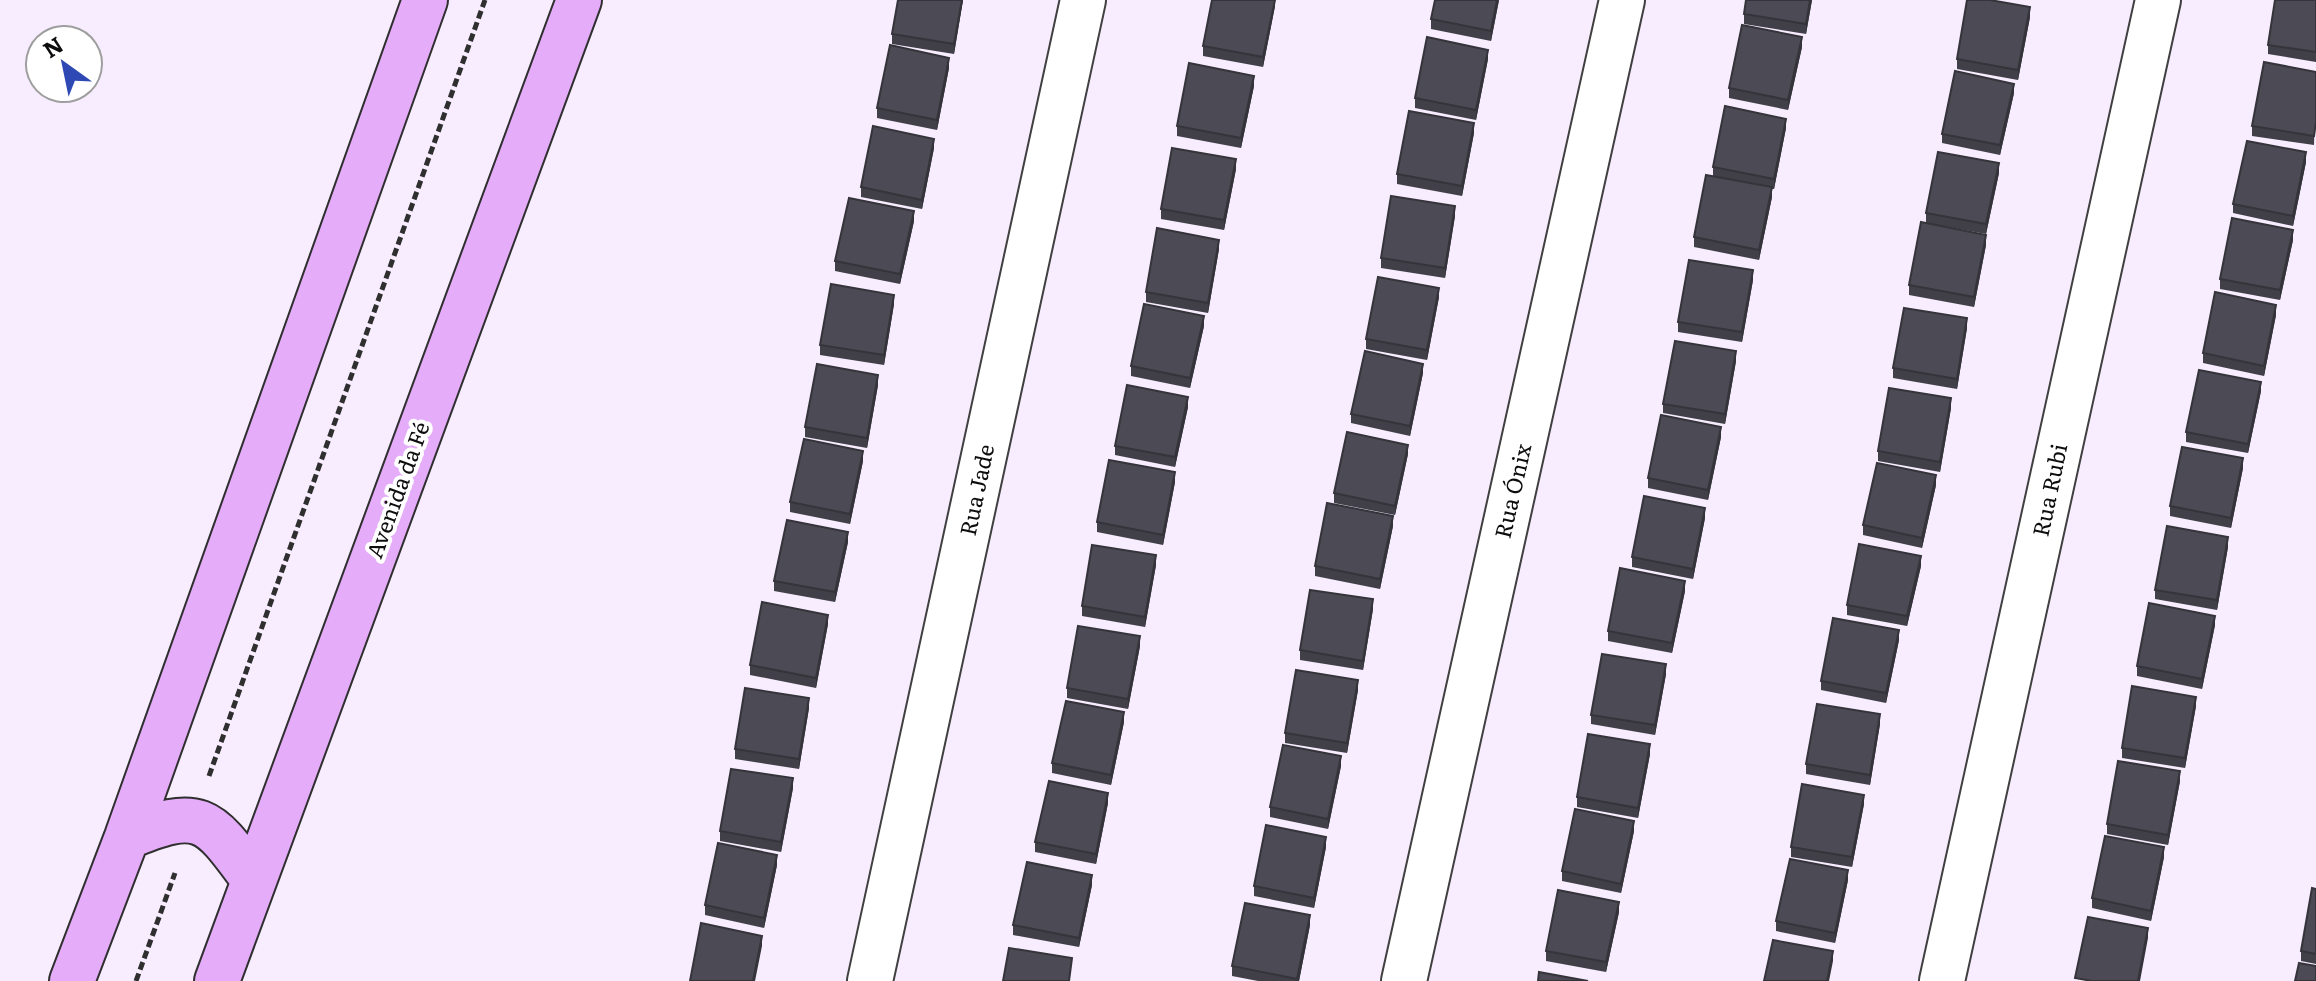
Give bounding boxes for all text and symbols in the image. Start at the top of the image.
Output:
north arrow [24,24,104,104]
text: N [36,27,69,65]
street label: Avenida da Fé [357,417,437,562]
street label: Rua Ónix [1485,440,1539,541]
street label: Rua Rubi [2023,440,2074,539]
street label: Rua Jade [950,441,1001,539]

